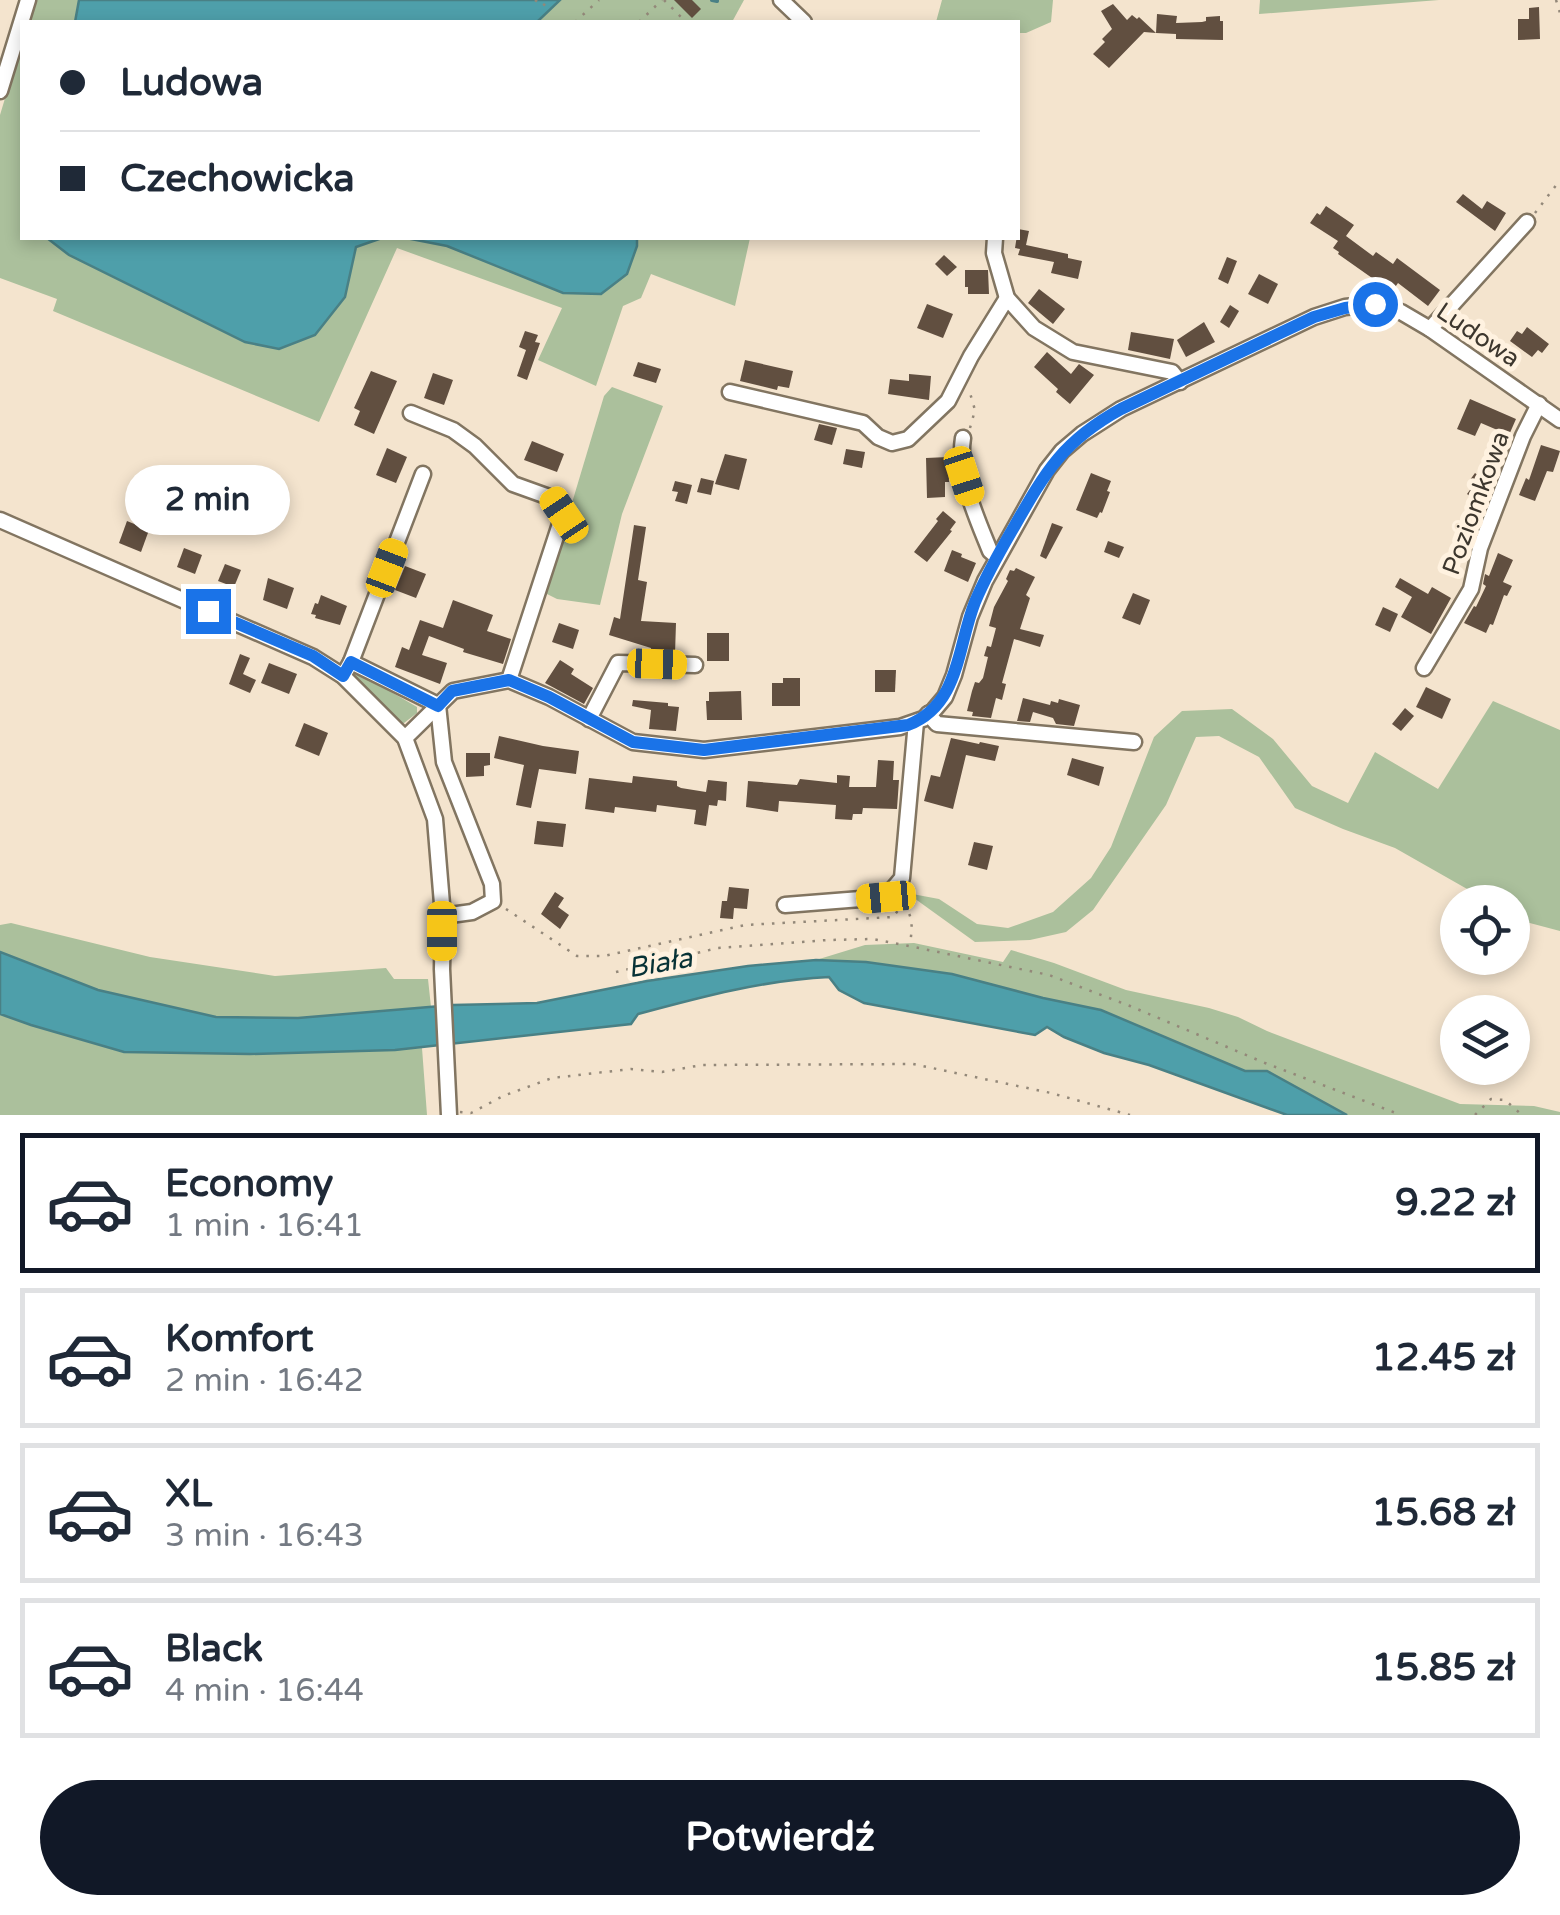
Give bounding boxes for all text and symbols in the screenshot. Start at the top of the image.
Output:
text: Ludowa [120,60,263,106]
text: Czechowicka [120,156,355,202]
route start [1353,282,1398,327]
street label: Ludowa [1431,296,1525,374]
street label: Poziomkowa [1436,427,1516,579]
car [940,443,988,509]
callout: 2 min [126,466,290,536]
text: 2 min [165,481,250,519]
car [535,482,593,548]
car [362,535,412,601]
route end [186,589,231,634]
car [626,648,688,680]
car [855,879,917,915]
map controls [1440,885,1530,1085]
button: locate [1440,885,1530,975]
car [427,901,457,961]
water label: Biała [625,940,696,985]
button: layers [1440,995,1530,1085]
icon: car [45,1158,135,1248]
text: Economy [165,1161,333,1207]
text: 9.22 zł [1395,1180,1515,1226]
text: 1 min · 16:41 [165,1207,364,1245]
icon: car [45,1313,135,1403]
text: Komfort [165,1316,314,1362]
text: 12.45 zł [1372,1335,1515,1381]
text: 2 min · 16:42 [165,1362,364,1400]
icon: car [45,1468,135,1558]
text: XL [165,1471,212,1517]
text: 15.68 zł [1371,1490,1515,1536]
text: 3 min · 16:43 [165,1517,364,1555]
icon: car [45,1623,135,1713]
text: Black [165,1626,263,1672]
text: 15.85 zł [1372,1645,1515,1691]
text: 4 min · 16:44 [165,1672,364,1710]
button: Potwierdź [40,1780,1520,1895]

